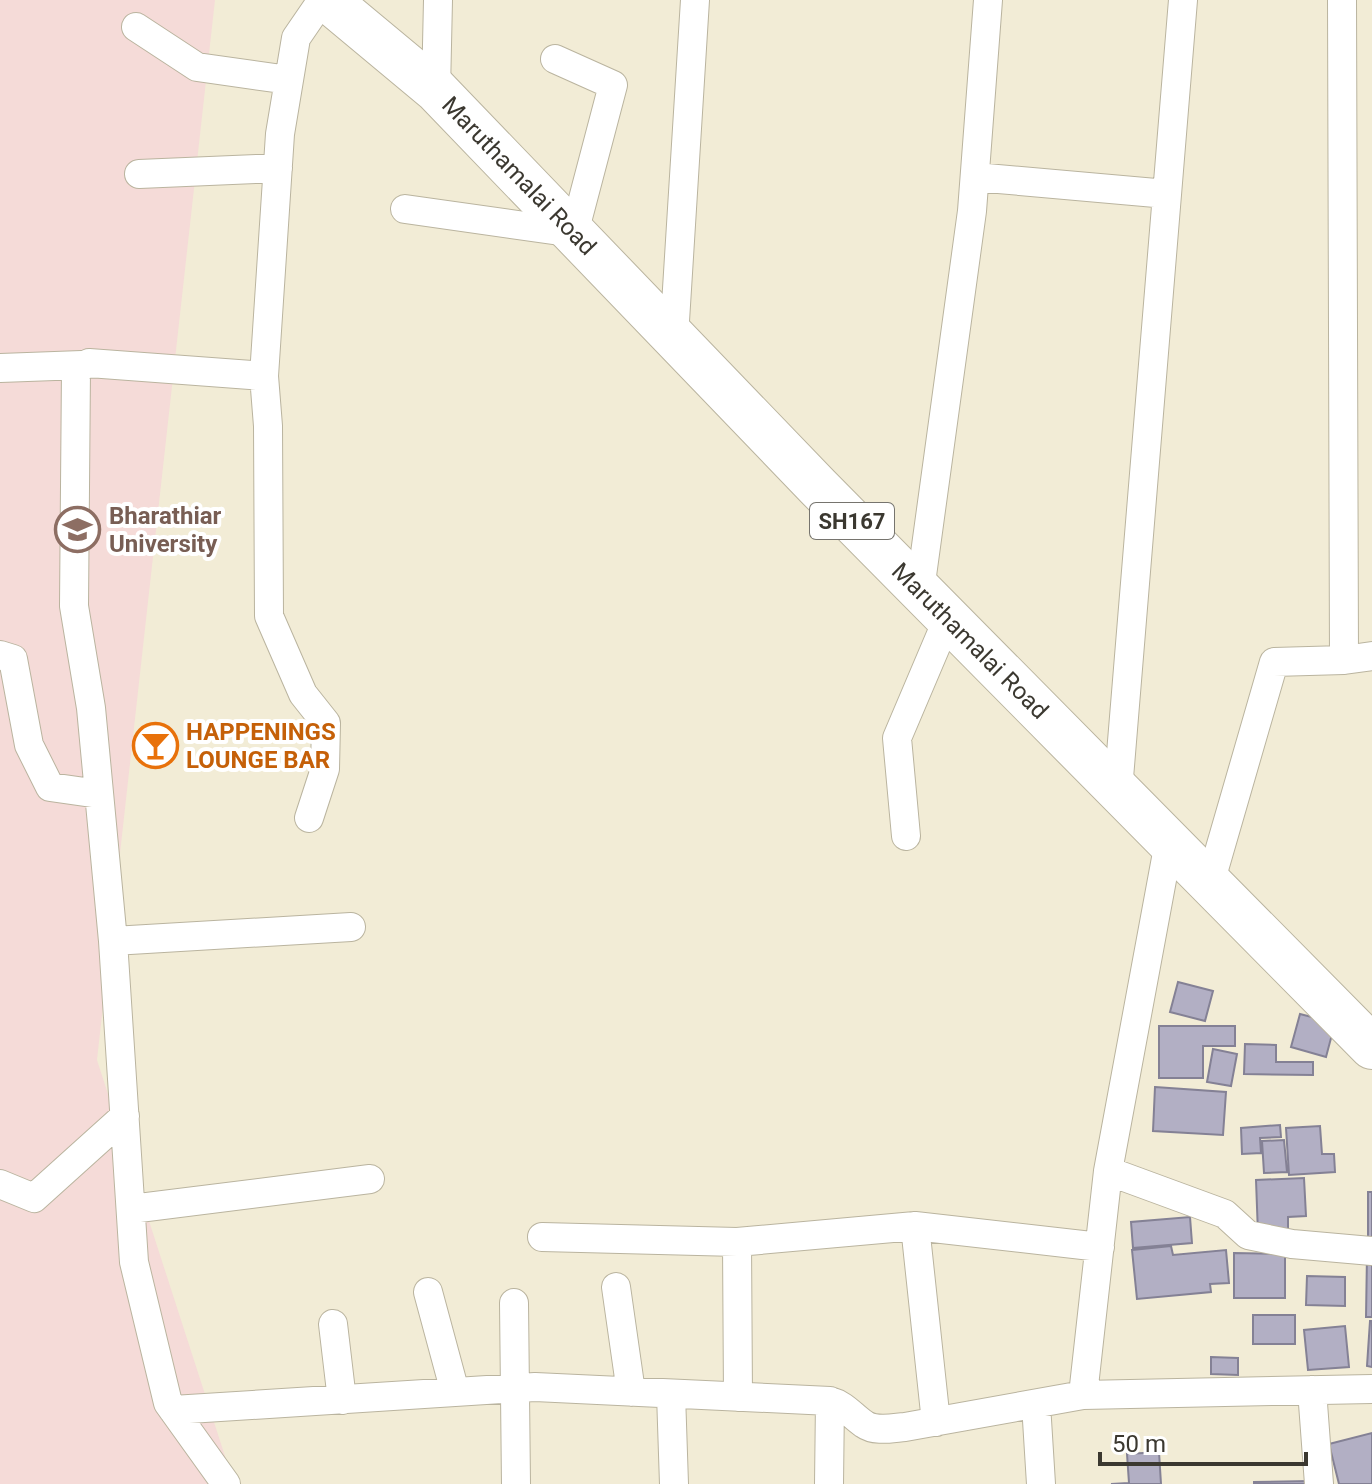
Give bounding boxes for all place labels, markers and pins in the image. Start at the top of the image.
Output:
place label: Bharathiar University [109,502,222,558]
school or university icon: Bharathiar University [54,506,102,554]
place label: HAPPENINGS LOUNGE BAR [186,718,336,774]
bar icon: HAPPENINGS LOUNGE BAR [131,722,179,770]

